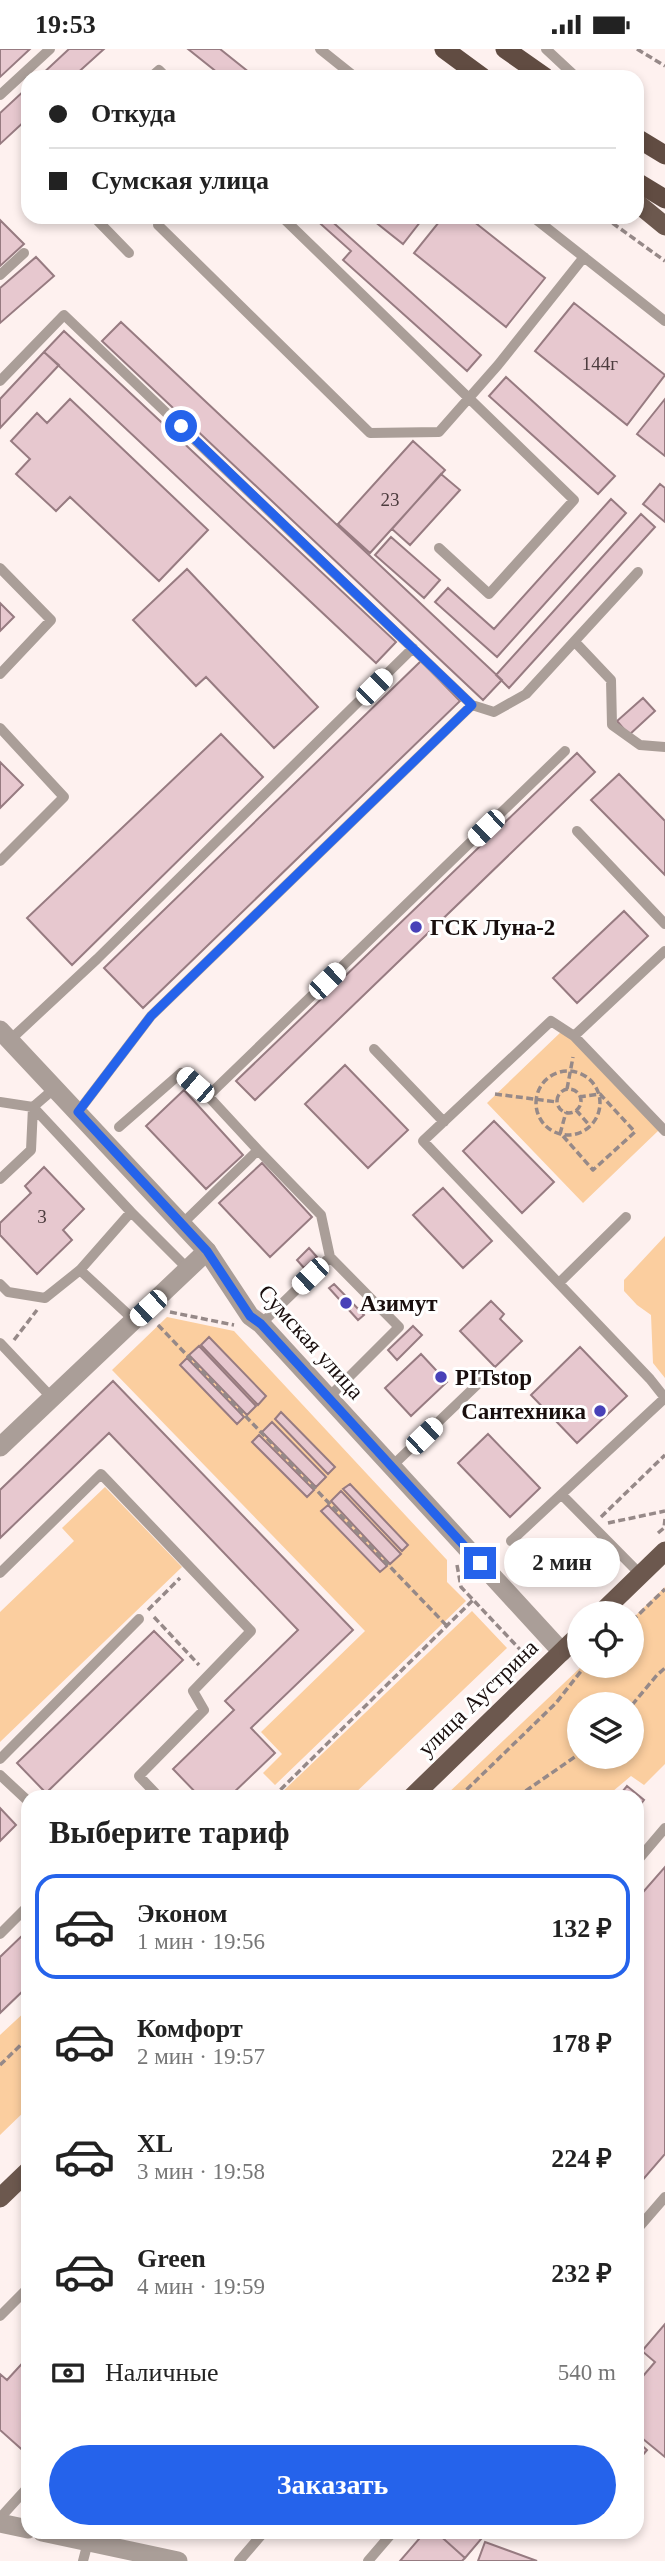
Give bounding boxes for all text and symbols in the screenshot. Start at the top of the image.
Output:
text: 19:53 [35,10,96,39]
text: Откуда [91,99,176,128]
text: Сумская улица [91,166,269,195]
house number: 144г [582,353,618,374]
route start [165,410,197,442]
house number: 23 [381,489,400,510]
car [352,665,397,709]
car [464,806,509,850]
place label: ГСК Луна-2 [430,915,555,940]
marker: ГСК Луна-2 [408,919,424,935]
car [305,959,350,1003]
car [173,1063,218,1107]
house number: 3 [37,1206,47,1227]
car [288,1254,333,1298]
street label: Сумская улица [253,1280,369,1404]
car [126,1286,171,1330]
place label: Азимут [360,1291,438,1316]
marker: Азимут [338,1295,354,1311]
place label: PITstop [455,1365,532,1390]
marker: PITstop [433,1369,449,1385]
place label: Сантехника [461,1399,586,1424]
marker: Сантехника [592,1403,608,1419]
car [402,1414,447,1458]
callout: 2 мин [504,1539,620,1587]
route end [464,1547,496,1579]
text: 2 мин [532,1550,592,1575]
map controls [567,1601,644,1769]
button: locate [567,1601,644,1678]
street label: улица Аустрина [413,1635,543,1761]
button: layers [567,1692,644,1769]
text: Выберите тариф [49,1814,290,1850]
icon: car [53,1895,116,1958]
text: Эконом [137,1899,227,1928]
text: 132 ₽ [551,1914,612,1943]
text: 1 мин · 19:56 [137,1929,265,1954]
icon: car [53,2010,116,2073]
text: Комфорт [137,2014,243,2043]
text: 178 ₽ [551,2029,612,2058]
text: 2 мин · 19:57 [137,2044,265,2069]
icon: car [53,2125,116,2188]
text: XL [137,2129,173,2158]
text: 224 ₽ [551,2144,612,2173]
text: 3 мин · 19:58 [137,2159,265,2184]
icon: car [53,2240,116,2303]
text: Green [137,2244,206,2273]
text: 232 ₽ [551,2259,612,2288]
text: 4 мин · 19:59 [137,2274,265,2299]
icon: cash [49,2354,87,2392]
text: Наличные [105,2358,218,2387]
text: 540 m [558,2360,616,2385]
button: Заказать [49,2445,616,2525]

